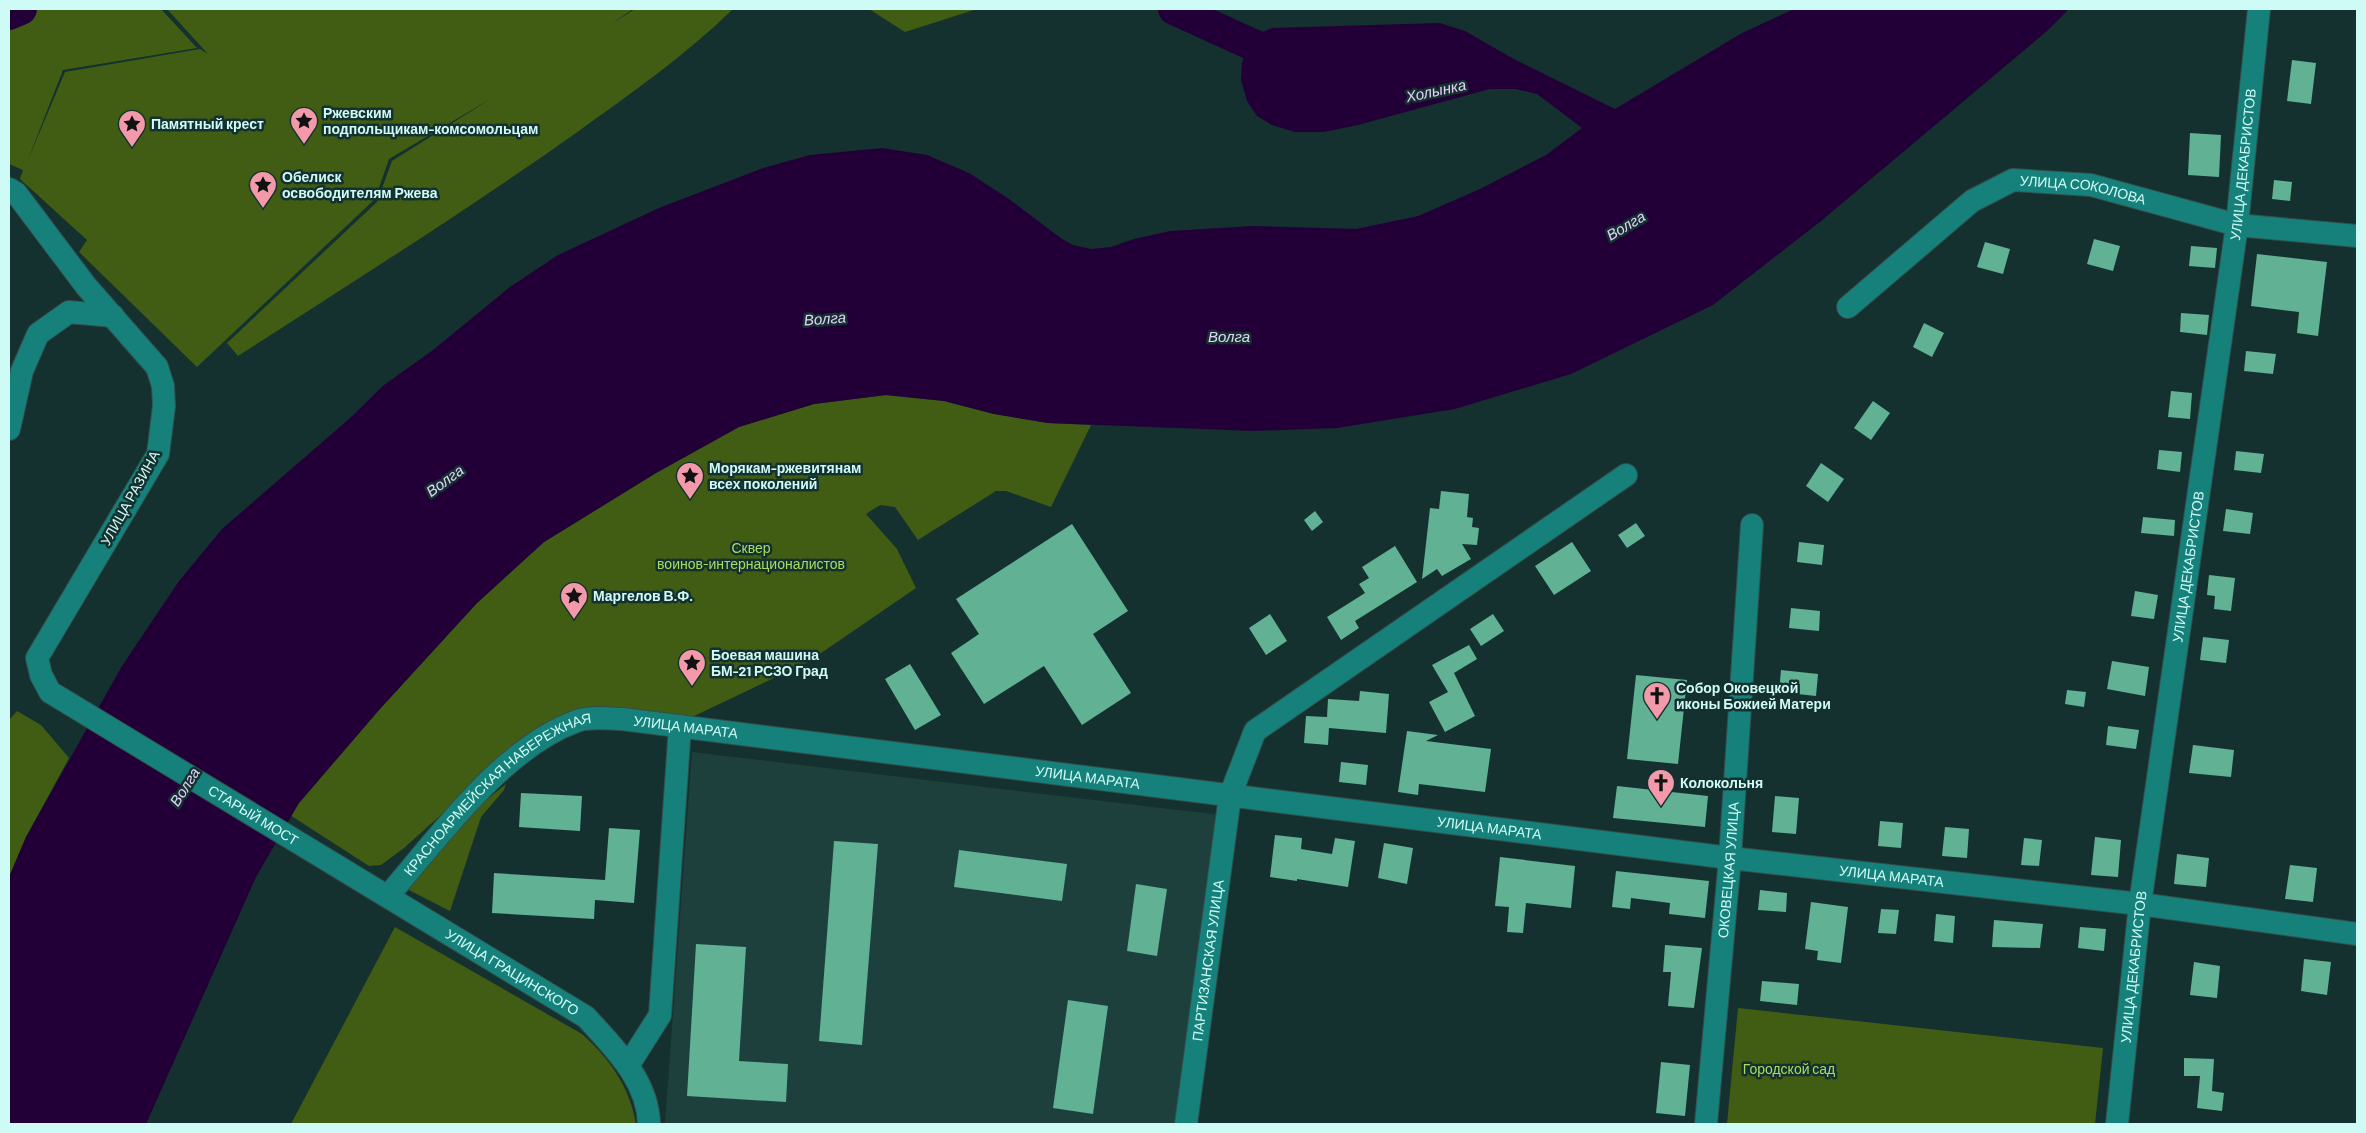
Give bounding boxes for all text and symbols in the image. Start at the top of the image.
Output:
water label: Холынка [1403,75,1467,105]
street label: УЛИЦА ДЕКАБРИСТОВ [2226,87,2259,242]
place label: Ржевским подпольщикам-комсомольцам [323,104,538,137]
place icon: Ржевским подпольщикам-комсомольцам [289,106,319,145]
place icon: Памятный крест [117,109,147,148]
place label: Памятный крест [151,115,264,132]
place label: Обелиск освободителям Ржева [282,168,438,201]
place icon: Обелиск освободителям Ржева [248,170,278,209]
street label: УЛИЦА СОКОЛОВА [2019,171,2149,208]
water label: Волга [1603,207,1648,244]
water label: Волга [803,308,847,328]
water label: Волга [1208,327,1250,345]
street label: УЛИЦА РАЗИНА [96,447,163,548]
place label: Морякам-ржевитянам всех поколений [709,459,861,492]
water label: Волга [422,461,467,500]
place icon: Морякам-ржевитянам всех поколений [675,461,705,500]
street label: УЛИЦА ДЕКАБРИСТОВ [2168,490,2207,643]
park label: Сквер воинов-интернационалистов [657,539,845,572]
place icon: Маргелов В.Ф. [559,581,589,620]
place label: Маргелов В.Ф. [593,587,693,604]
place label: Боевая машина БМ-21 РСЗО Град [711,646,828,679]
place icon: Боевая машина БМ-21 РСЗО Град [677,648,707,687]
place label: Собор Оковецкой иконы Божией Матери [1676,679,1831,712]
church icon: Собор Оковецкой иконы Божией Матери [1642,681,1672,720]
street label: КРАСНОАРМЕЙСКАЯ НАБЕРЕЖНАЯ [400,709,592,879]
street label: УЛИЦА МАРАТА [633,712,740,742]
street label: УЛИЦА МАРАТА [1034,762,1142,792]
water label: Волга [165,764,203,809]
church icon: Колокольня [1646,768,1676,807]
place label: Колокольня [1680,774,1763,791]
street label: СТАРЫЙ МОСТ [205,781,302,849]
street label: ОКОВЕЦКАЯ УЛИЦА [1714,801,1742,939]
street label: УЛИЦА МАРАТА [1436,812,1543,842]
street label: УЛИЦА МАРАТА [1838,861,1946,890]
street label: ПАРТИЗАНСКАЯ УЛИЦА [1188,878,1227,1042]
street label: УЛИЦА ДЕКАБРИСТОВ [2117,890,2150,1044]
street label: УЛИЦА ГРАЦИНСКОГО [443,925,582,1019]
park label: Городской сад [1743,1060,1835,1077]

